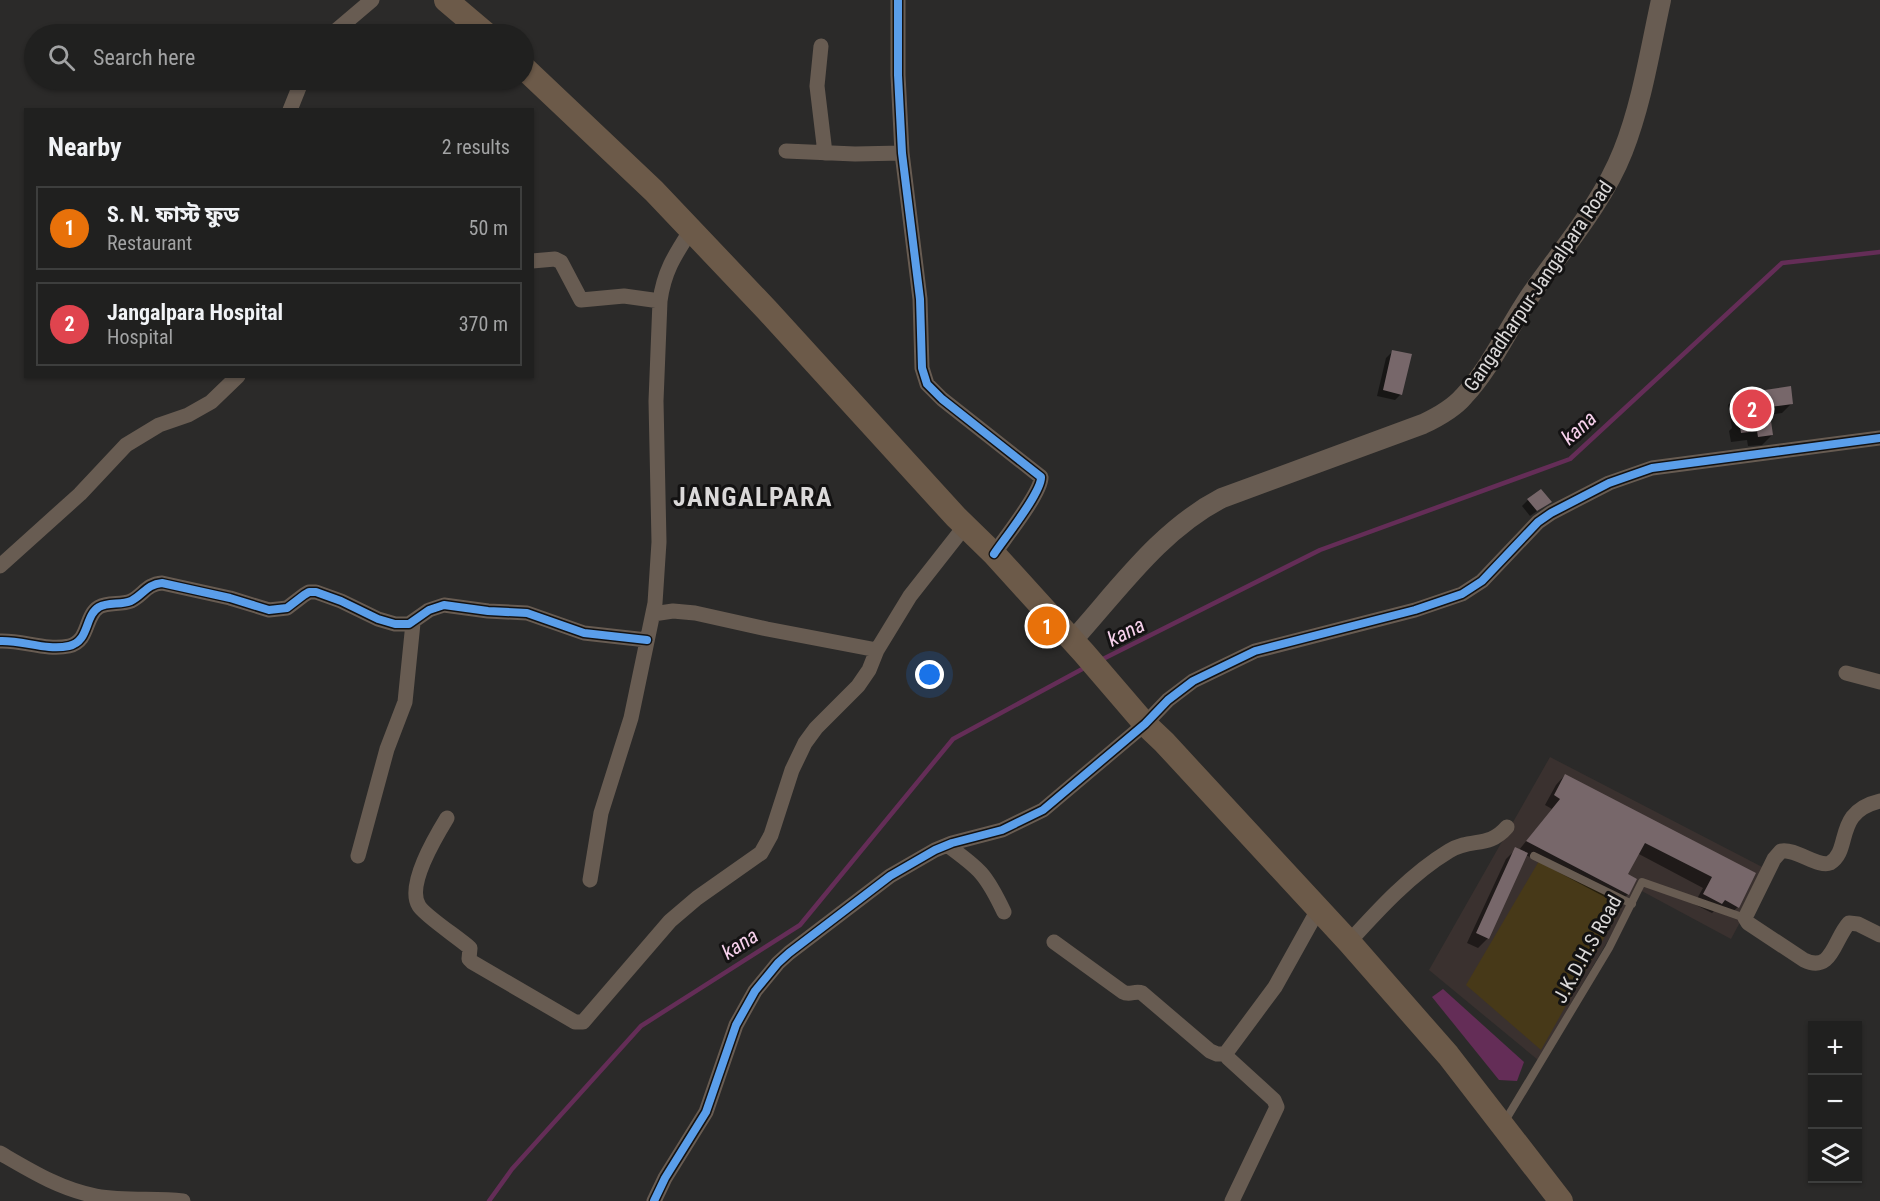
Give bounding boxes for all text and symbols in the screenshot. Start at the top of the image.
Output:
search box [24,24,534,90]
icon: search [45,41,78,74]
text: Search here [93,45,195,70]
text: Nearby [48,132,122,162]
text: 2 results [442,135,510,159]
street label: Gangadharpur-Jangalpara Road [1458,176,1618,396]
text: S. N. ফাস্ট ফুড [107,202,239,227]
text: 1 [64,216,75,240]
text: 50 m [469,216,508,240]
text: Restaurant [107,231,192,255]
text: Jangalpara Hospital [107,300,283,325]
text: 2 [64,312,75,336]
text: 370 m [459,312,508,336]
text: Hospital [107,325,173,349]
pin: 2 [1732,386,1772,432]
water label: kana [1557,406,1601,450]
district label: JANGALPARA [673,482,833,512]
pin: 1 [1028,604,1066,648]
water label: kana [1103,613,1149,651]
your location [915,660,944,689]
street label: J.K.D.H.S Road [1548,891,1626,1007]
water label: kana [717,923,763,965]
map controls [1808,1021,1862,1183]
button: + [1808,1021,1862,1075]
button: − [1808,1075,1862,1129]
button: layers [1808,1129,1862,1183]

